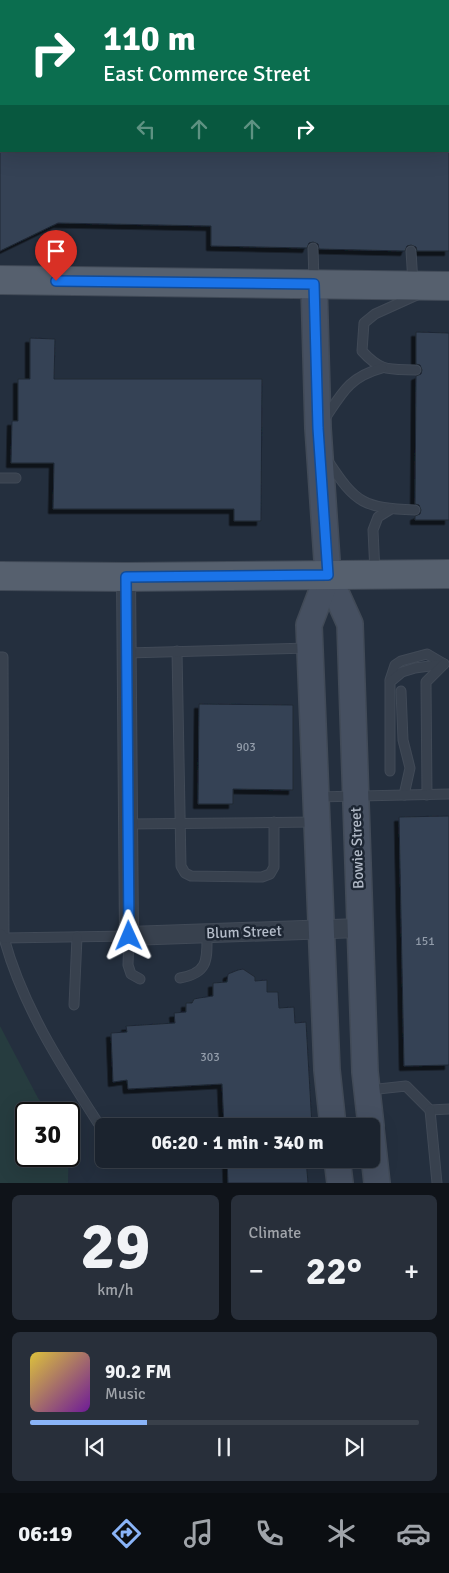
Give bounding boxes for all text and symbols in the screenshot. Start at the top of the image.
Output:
text: 110 m [103,17,196,60]
icon: right [20,20,85,85]
text: East Commerce Street [103,60,310,87]
icon: left [132,115,160,143]
icon: ahead [185,115,213,143]
icon: ahead [238,115,266,143]
icon: right [291,115,319,143]
pin [35,230,77,281]
icon: arrive [42,237,70,265]
house number: 903 [236,740,256,755]
street label: Bowie Street [347,807,367,889]
position arrow [102,909,154,961]
street label: Blum Street [206,922,282,942]
house number: 151 [415,934,435,949]
house number: 303 [200,1050,220,1065]
speed limit sign: 30 [15,1102,80,1167]
text: 06:20 · 1 min · 340 m [151,1131,324,1155]
text: 29 [80,1207,150,1287]
text: Climate [249,1223,301,1243]
text: 22° [306,1248,362,1295]
text: − [249,1254,264,1288]
text: + [404,1254,419,1288]
text: km/h [97,1280,133,1300]
text: 90.2 FM [105,1360,171,1384]
text: Music [105,1384,146,1404]
icon: previous [81,1433,109,1461]
icon: pause [210,1433,238,1461]
icon: next [340,1433,368,1461]
icon: directions [109,1516,144,1551]
icon: music [181,1516,216,1551]
icon: phone [252,1516,287,1551]
icon: climate [324,1516,359,1551]
icon: car [396,1516,431,1551]
text: 06:19 [18,1520,72,1547]

